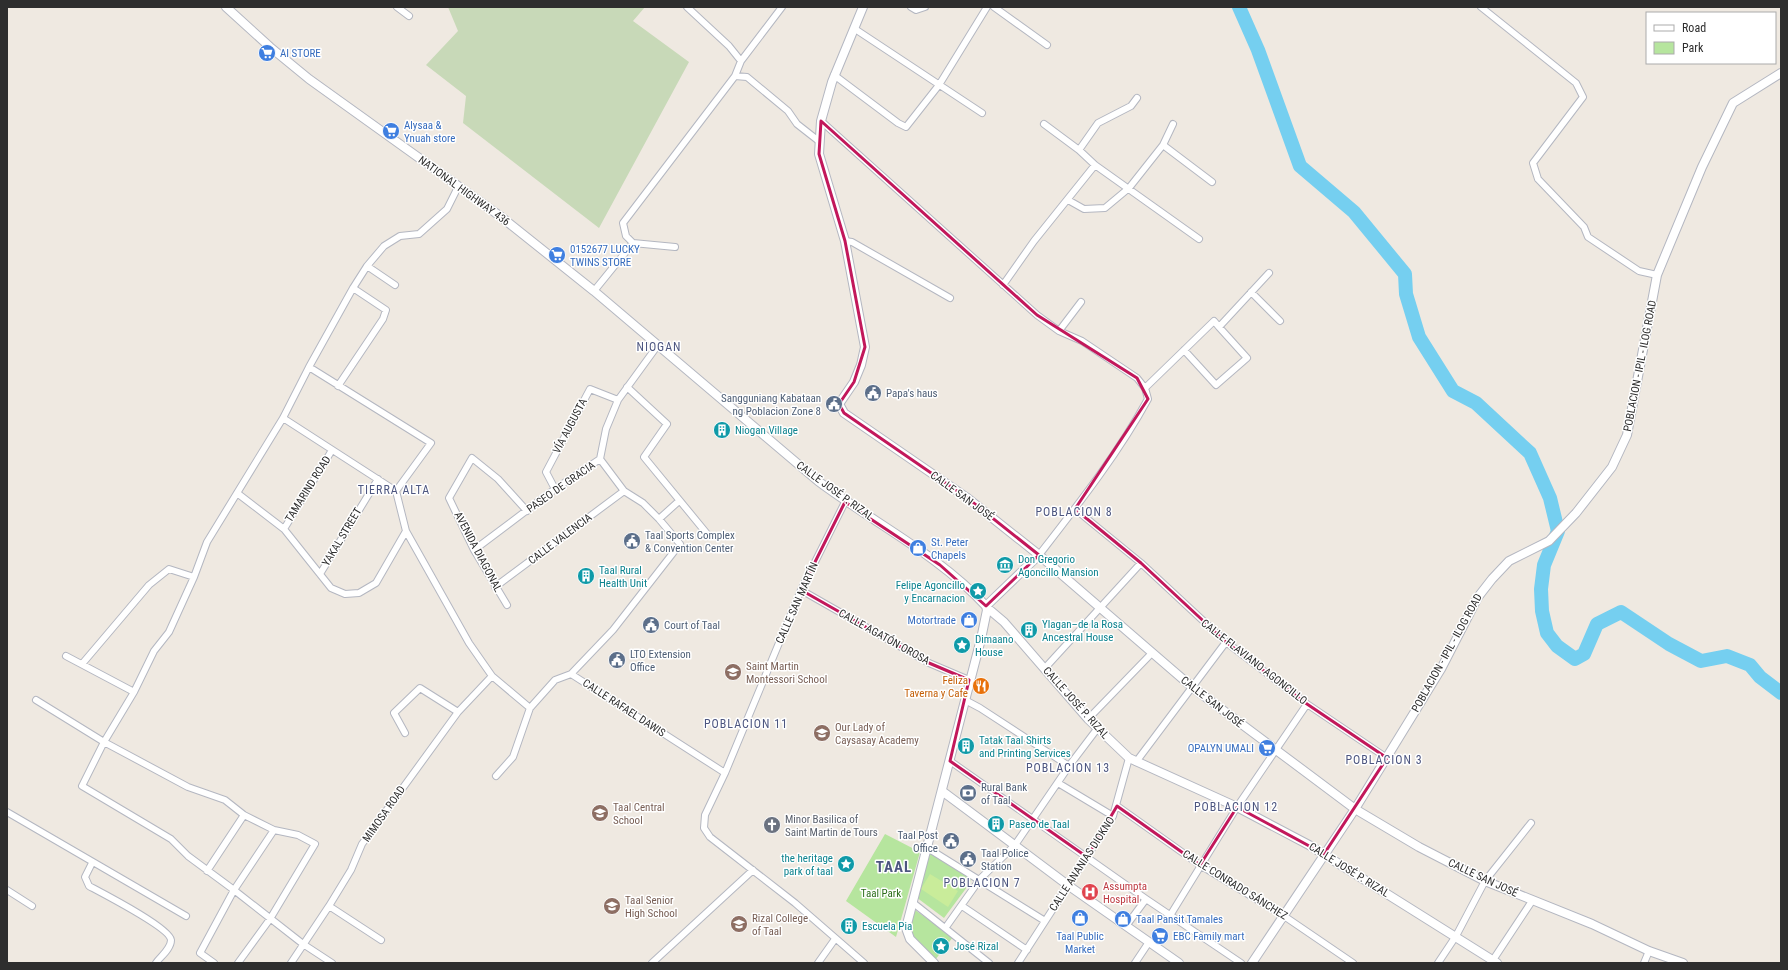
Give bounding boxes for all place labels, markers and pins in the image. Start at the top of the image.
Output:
supermarket icon: AI STORE [257,43,277,63]
place label: AI STORE [280,47,321,60]
place label: Alysaa & Ynuah store [404,119,455,145]
supermarket icon: Alysaa & Ynuah store [381,121,401,141]
place label: 0152677 LUCKY TWINS STORE [570,243,640,269]
supermarket icon: 0152677 LUCKY TWINS STORE [547,245,567,265]
public building icon: Papa's haus [863,383,883,403]
place label: Papa's haus [886,387,938,400]
place label: Sangguniang Kabataan ng Poblacion Zone 8 [721,392,821,418]
public building icon: Sangguniang Kabataan ng Poblacion Zone 8 [824,394,844,414]
building icon: Niogan Village [712,420,732,440]
place label: Niogan Village [735,424,798,437]
place label: Taal Sports Complex & Convention Center [645,529,735,555]
public building icon: Taal Sports Complex & Convention Center [622,531,642,551]
place label: St. Peter Chapels [931,536,969,562]
shop icon: St. Peter Chapels [908,538,928,558]
place label: Don Gregorio Agoncillo Mansion [1018,553,1099,579]
museum icon: Don Gregorio Agoncillo Mansion [995,555,1015,575]
place label: Taal Rural Health Unit [599,564,647,590]
building icon: Taal Rural Health Unit [576,566,596,586]
place label: Felipe Agoncillo y Encarnacion [896,579,965,605]
place icon: Felipe Agoncillo y Encarnacion [968,581,988,601]
shop icon: Motortrade [959,610,979,630]
place label: Motortrade [908,614,956,627]
public building icon: Court of Taal [641,615,661,635]
place label: Ylagan–de la Rosa Ancestral House [1042,618,1123,644]
place label: Court of Taal [664,619,720,632]
building icon: Ylagan–de la Rosa Ancestral House [1019,620,1039,640]
place label: Dimaano House [975,633,1014,659]
place icon: Dimaano House [952,635,972,655]
place label: LTO Extension Office [630,648,691,674]
public building icon: LTO Extension Office [607,650,627,670]
place label: Saint Martin Montessori School [746,660,827,686]
school or university icon: Saint Martin Montessori School [723,662,743,682]
place label: Feliza Taverna y Cafe [904,674,968,700]
restaurant icon: Feliza Taverna y Cafe [971,676,991,696]
place label: Our Lady of Caysasay Academy [835,721,919,747]
school or university icon: Our Lady of Caysasay Academy [812,723,832,743]
place label: Tatak Taal Shirts and Printing Services [979,734,1071,760]
building icon: Tatak Taal Shirts and Printing Services [956,736,976,756]
supermarket icon: OPALYN UMALI [1257,738,1277,758]
place label: OPALYN UMALI [1188,742,1254,755]
place label: Rural Bank of Taal [981,781,1027,807]
bank icon: Rural Bank of Taal [958,783,978,803]
place label: Taal Central School [613,801,665,827]
school or university icon: Taal Central School [590,803,610,823]
place label: Minor Basilica of Saint Martin de Tours [785,813,878,839]
building icon: Paseo de Taal [986,814,1006,834]
church icon: Minor Basilica of Saint Martin de Tours [762,815,782,835]
place label: Paseo de Taal [1009,818,1070,831]
place label: Taal Post Office [897,829,938,855]
public building icon: Taal Post Office [941,831,961,851]
place label: Taal Police Station [981,847,1029,873]
public building icon: Taal Police Station [958,849,978,869]
place label: the heritage park of taal [781,852,833,878]
place icon: the heritage park of taal [836,854,856,874]
place label: Assumpta Hospital [1103,880,1147,906]
hospital icon: Assumpta Hospital [1080,882,1100,902]
place label: Taal Senior High School [625,894,677,920]
school or university icon: Taal Senior High School [602,896,622,916]
shop icon: Taal Public Market [1070,908,1090,928]
shop icon: Taal Pansit Tamales [1113,909,1133,929]
place label: Rizal College of Taal [752,912,808,938]
place label: Taal Pansit Tamales [1136,913,1223,926]
school or university icon: Rizal College of Taal [729,914,749,934]
building icon: Escuela Pia [839,916,859,936]
place label: Escuela Pia [862,920,912,933]
supermarket icon: EBC Family mart [1150,926,1170,946]
place label: Taal Public Market [1056,930,1104,956]
place label: EBC Family mart [1173,930,1244,943]
place icon: José Rizal [931,936,951,956]
place label: José Rizal [954,940,999,953]

